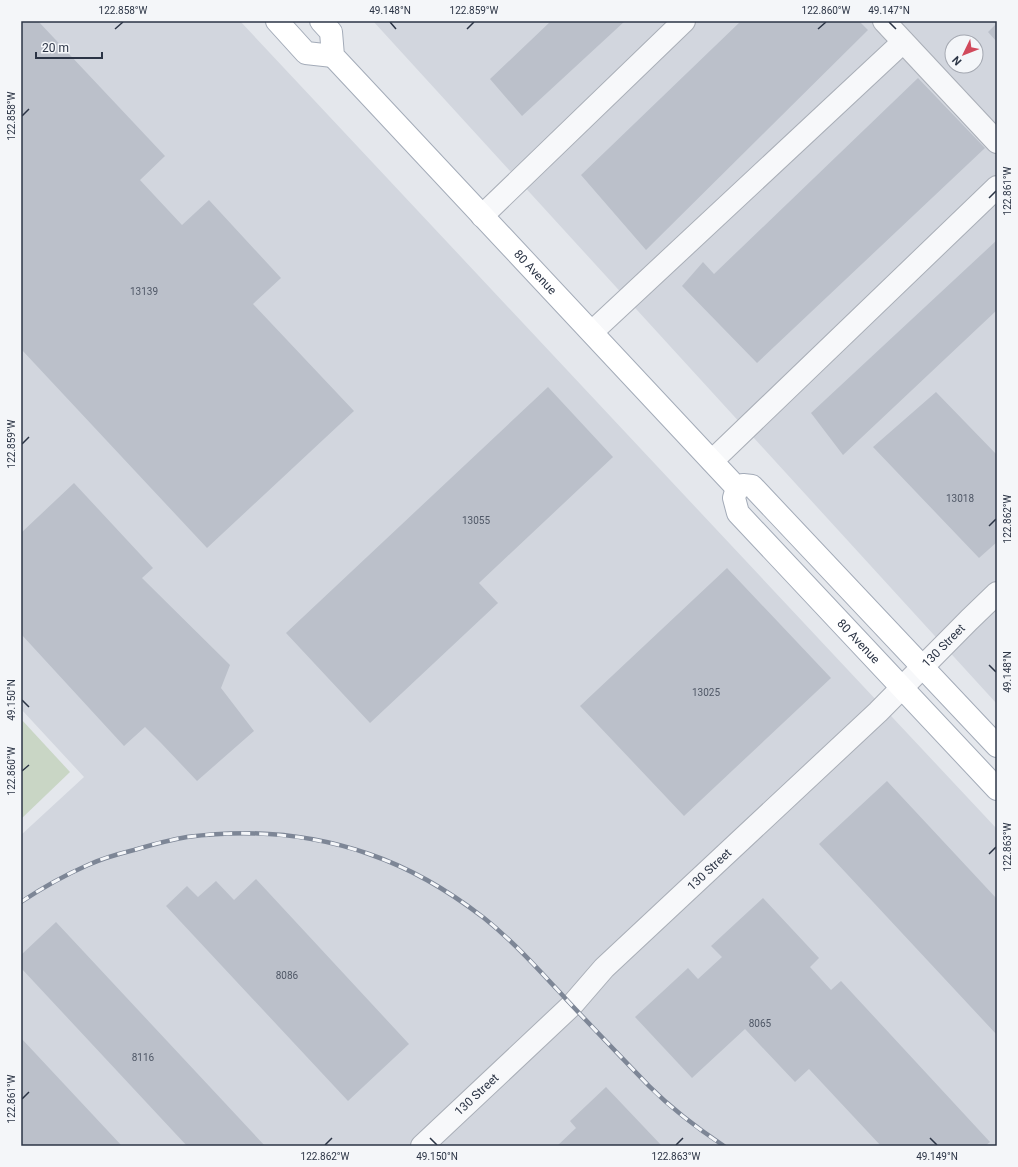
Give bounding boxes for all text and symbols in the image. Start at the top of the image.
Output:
text: 122.858°W [99,5,148,16]
text: 49.148°N [369,5,411,16]
text: 122.859°W [450,5,499,16]
text: 122.860°W [802,5,851,16]
text: 49.147°N [868,5,910,16]
scale bar [36,34,102,60]
north arrow [944,34,984,74]
text: 20 m [42,41,69,55]
text: N [949,53,964,68]
text: 122.858°W [6,91,17,140]
text: 122.861°W [1002,166,1013,215]
street label: 80 Avenue [511,247,559,297]
house number: 13139 [130,286,158,297]
text: 122.859°W [6,419,17,468]
house number: 13018 [946,493,974,504]
text: 122.862°W [1002,494,1013,543]
house number: 13055 [462,515,490,526]
street label: 80 Avenue [834,616,883,666]
street label: 130 Street [919,621,968,670]
text: 49.148°N [1002,651,1013,693]
text: 49.150°N [6,679,17,721]
house number: 13025 [692,687,720,698]
text: 122.860°W [6,746,17,795]
text: 122.863°W [1002,822,1013,871]
street label: 130 Street [685,846,734,893]
house number: 8086 [276,970,299,981]
house number: 8065 [749,1018,772,1029]
house number: 8116 [132,1052,155,1063]
street label: 130 Street [452,1071,502,1119]
text: 122.861°W [6,1074,17,1123]
text: 122.862°W [301,1151,350,1162]
text: 49.150°N [416,1151,458,1162]
text: 122.863°W [652,1151,701,1162]
text: 49.149°N [916,1151,958,1162]

